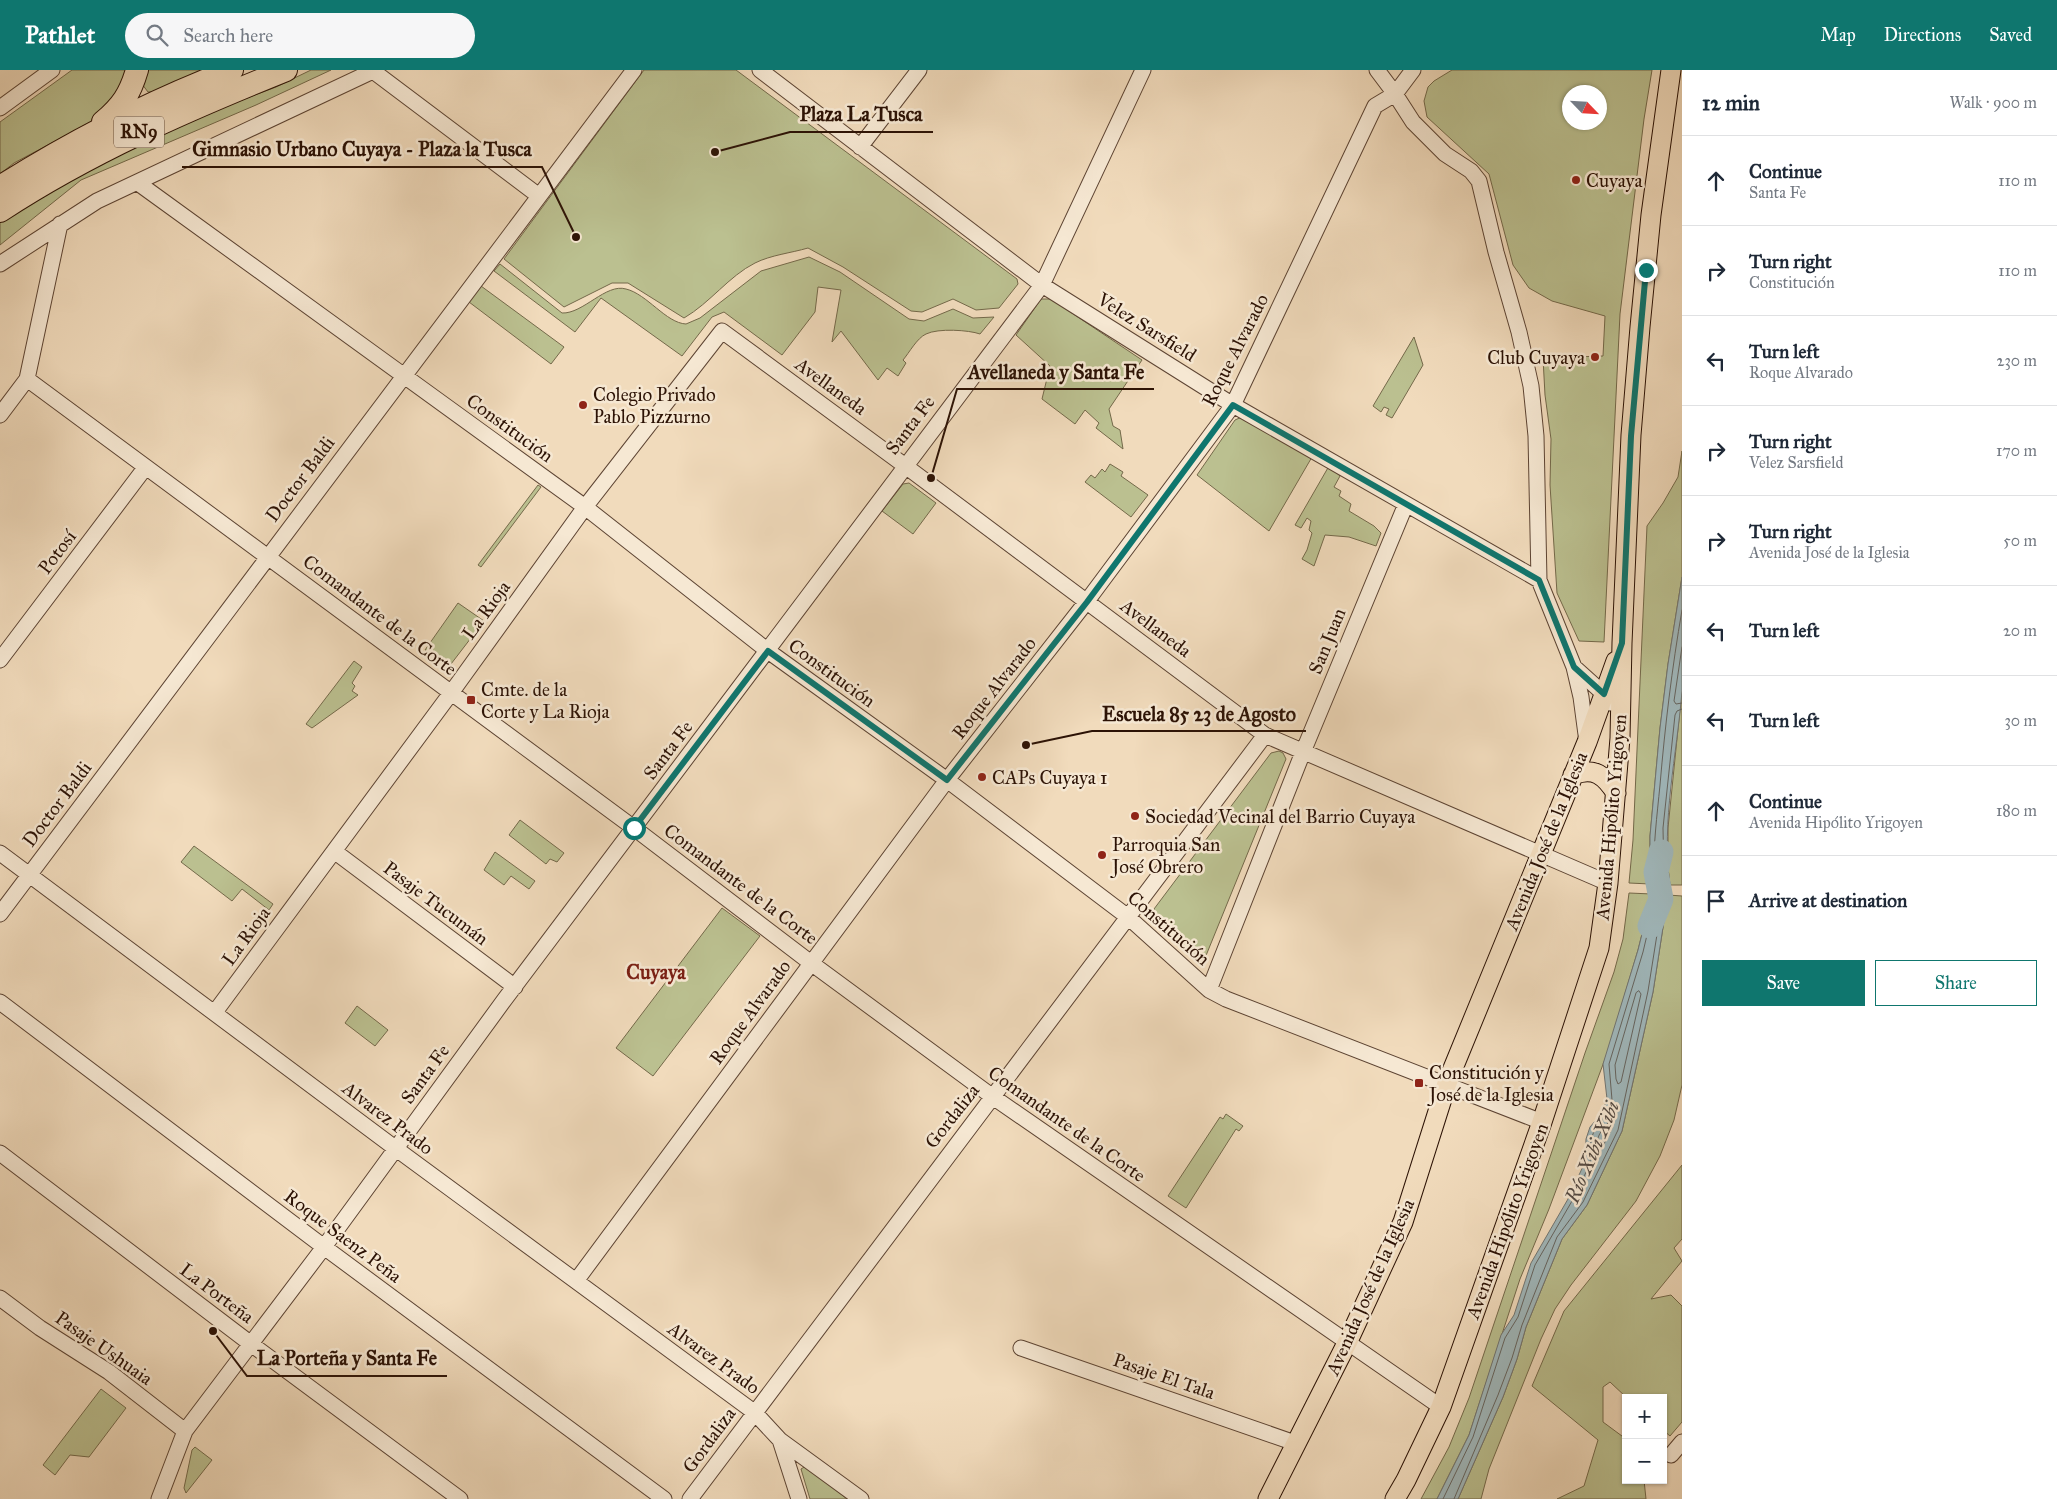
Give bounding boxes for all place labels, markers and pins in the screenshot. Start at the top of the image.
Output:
callout: Plaza La Tusca [790,97,933,132]
callout: Gimnasio Urbano Cuyaya - Plaza la Tusca [182,132,542,167]
place label: Cuyaya [1586,169,1643,192]
marker: Cuyaya [1570,174,1582,186]
place label: Club Cuyaya [1487,346,1586,369]
marker: Club Cuyaya [1589,351,1601,363]
callout: Avellaneda y Santa Fe [957,354,1154,389]
place label: Colegio Privado Pablo Pizzurno [593,383,716,428]
marker: Colegio Privado Pablo Pizzurno [577,399,589,411]
place label: Cmte. de la Corte y La Rioja [481,678,610,723]
marker: Cmte. de la Corte y La Rioja [465,694,477,706]
callout: Escuela 85 23 de Agosto [1092,696,1306,731]
place label: CAPs Cuyaya 1 [992,766,1107,789]
marker: CAPs Cuyaya 1 [976,771,988,783]
place label: Sociedad Vecinal del Barrio Cuyaya [1145,805,1416,828]
marker: Sociedad Vecinal del Barrio Cuyaya [1129,810,1141,822]
place label: Parroquia San José Obrero [1110,833,1220,879]
marker: Parroquia San José Obrero [1096,849,1108,861]
place label: Constitución y José de la Iglesia [1427,1061,1555,1107]
marker: Constitución y José de la Iglesia [1413,1077,1425,1089]
callout: La Porteña y Santa Fe [247,1341,447,1376]

